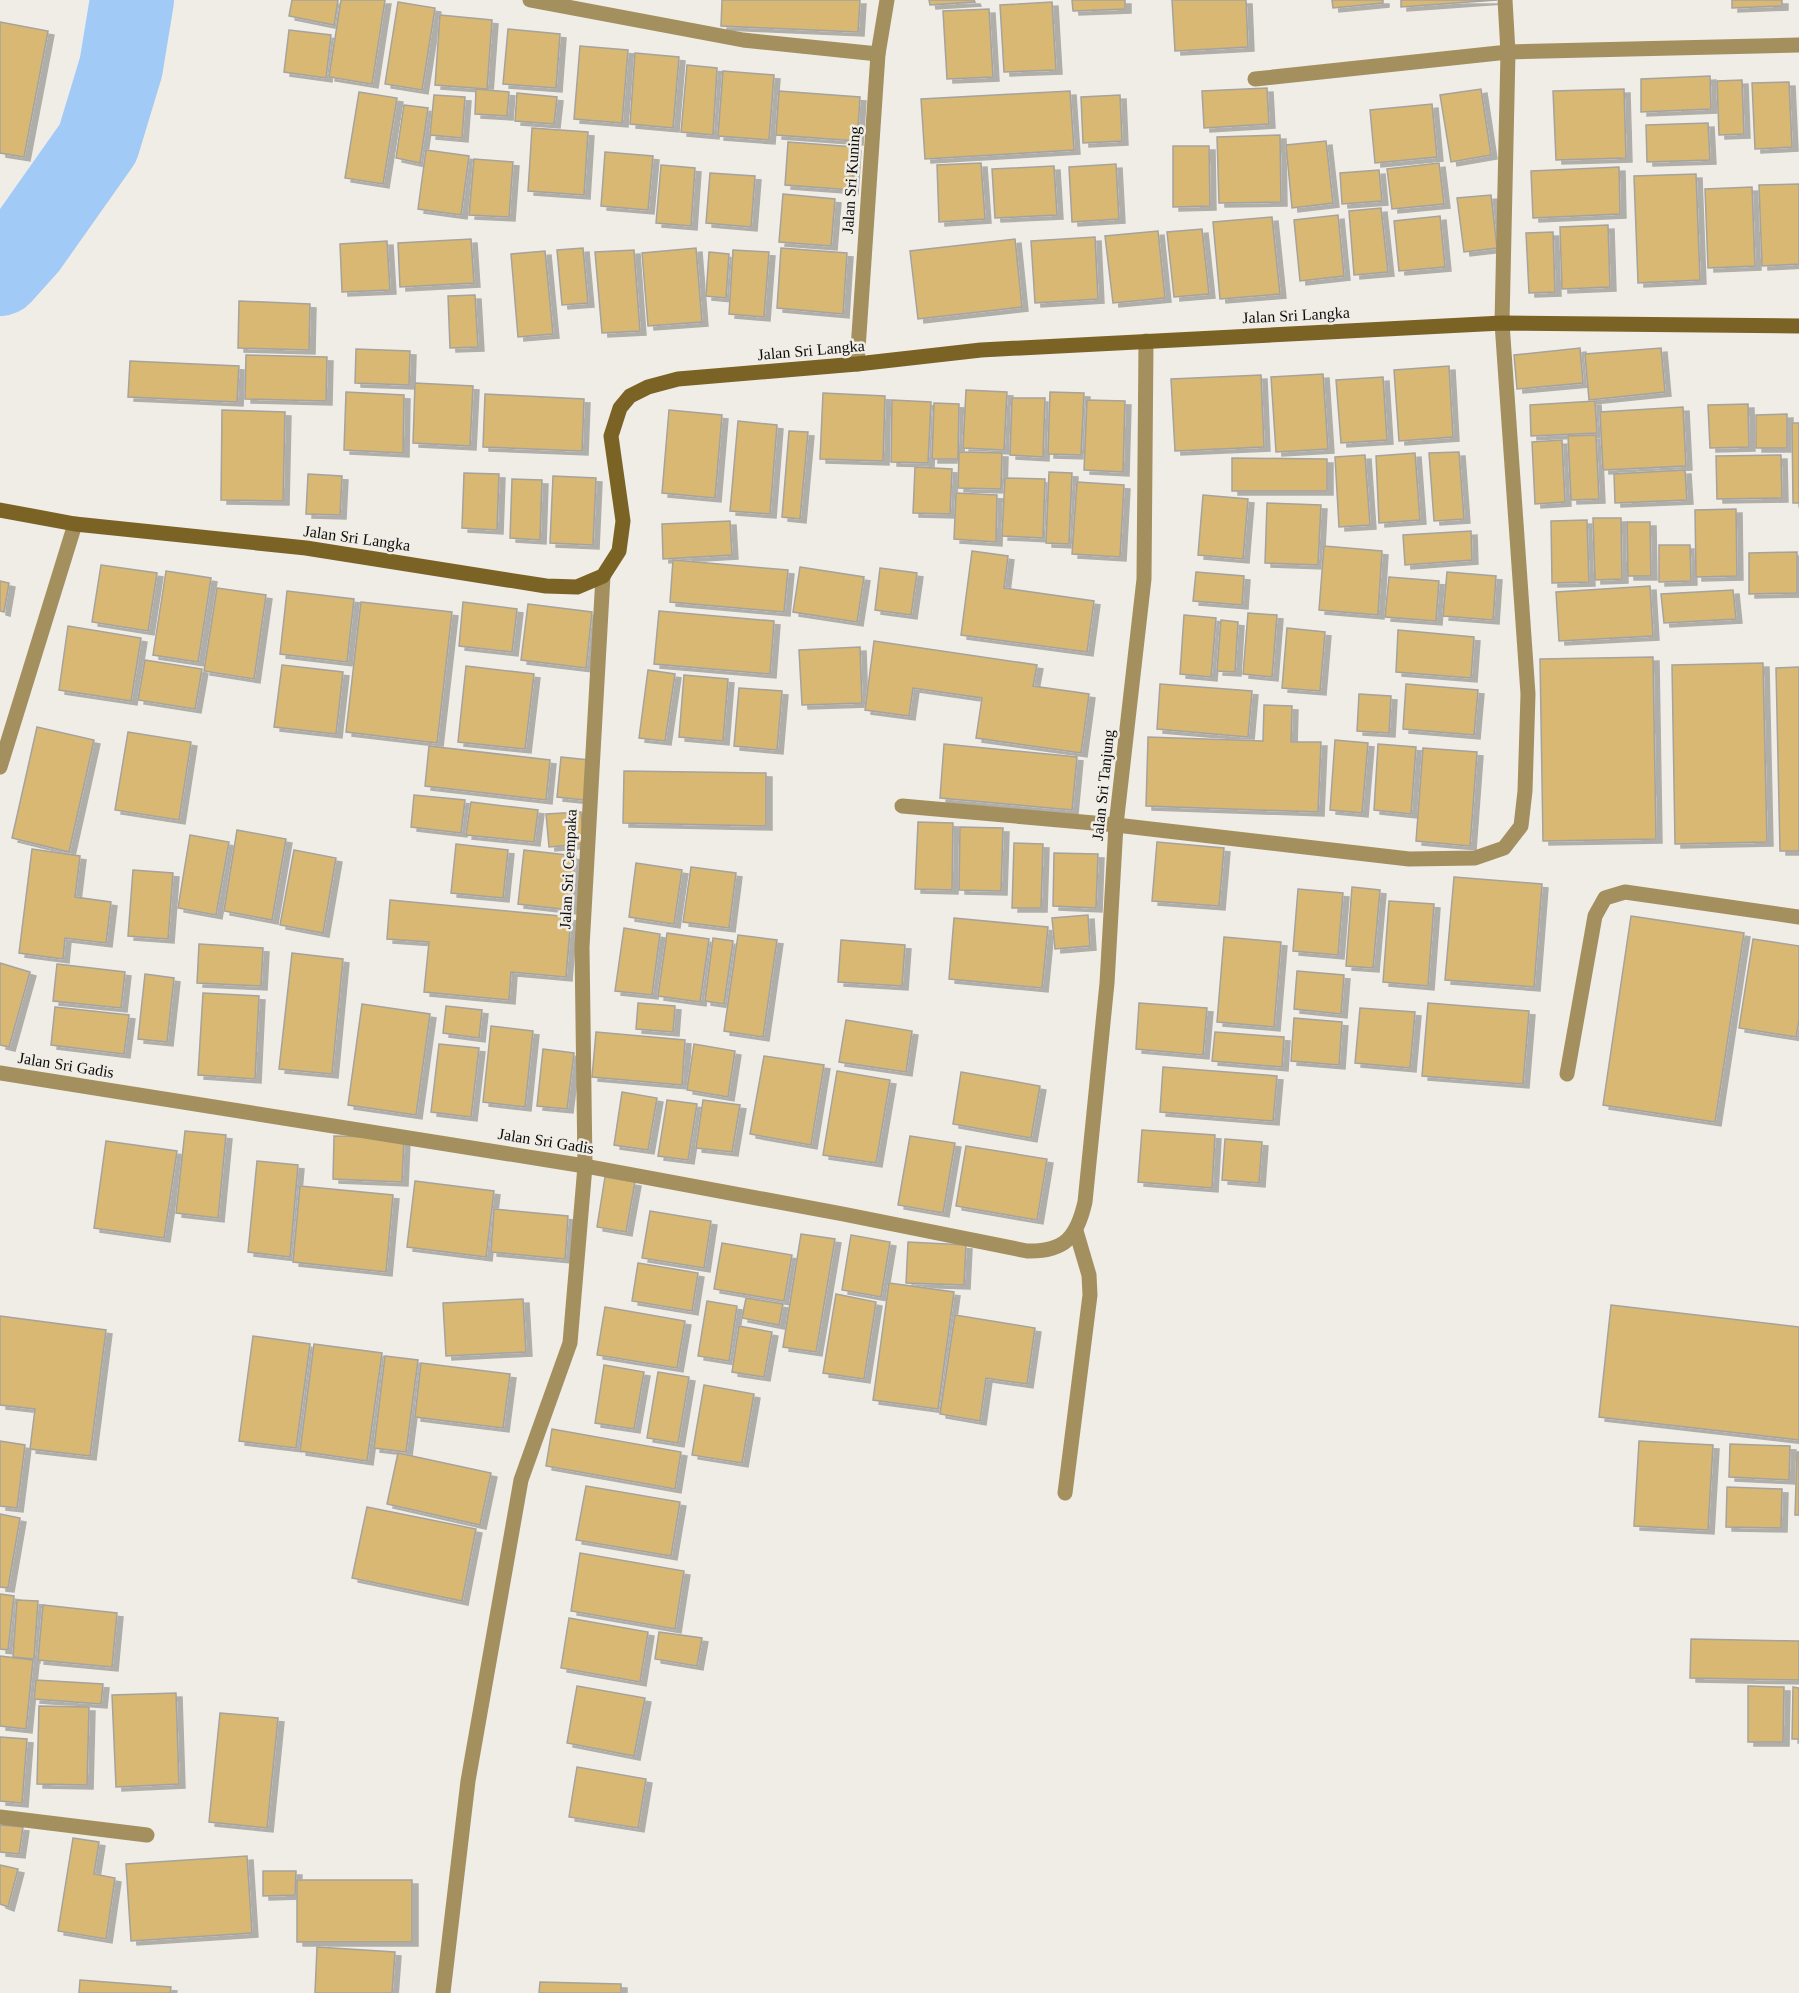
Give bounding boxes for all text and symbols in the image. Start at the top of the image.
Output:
street label: Jalan Sri Kuning [839,126,864,234]
street label: Jalan Sri Langka [1242,304,1350,327]
street label: Jalan Sri Langka [757,337,865,364]
street label: Jalan Sri Langka [302,522,411,555]
street label: Jalan Sri Tanjung [1089,729,1118,841]
street label: Jalan Sri Cempaka [556,809,581,929]
street label: Jalan Sri Gadis [17,1049,115,1081]
street label: Jalan Sri Gadis [497,1125,595,1157]

